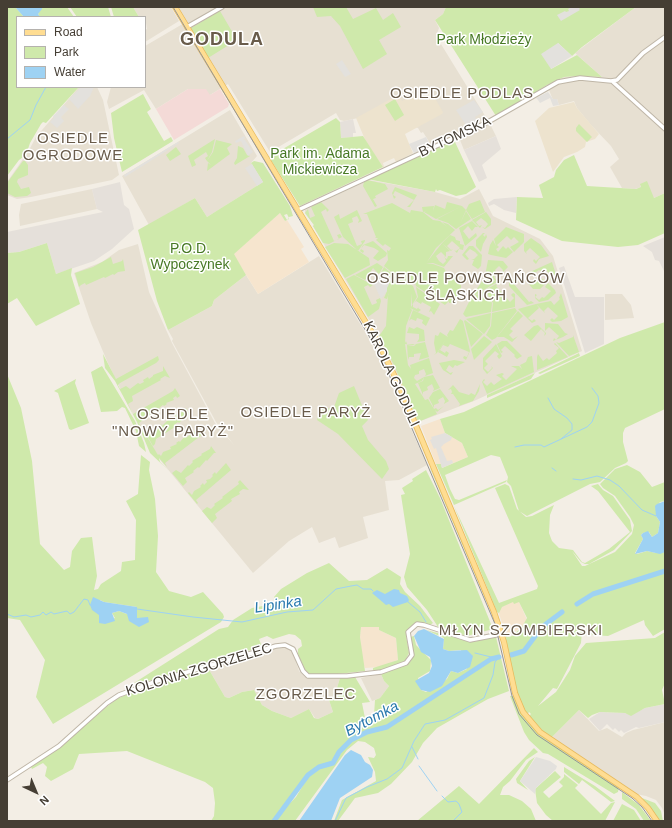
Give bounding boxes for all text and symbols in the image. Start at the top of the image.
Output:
legend [16,16,146,88]
text: Road [54,25,83,39]
district label: GODULA [180,29,264,51]
park label: Park Młodzieży [437,32,531,48]
text: Park [54,45,79,59]
text: Water [54,65,86,79]
district label: OSIEDLE PODLAS [390,85,534,103]
street label: BYTOMSKA [416,113,494,161]
district label: OSIEDLE OGRODOWE [23,130,123,165]
park label: Park im. Adama Mickiewicza [270,146,370,178]
park label: P.O.D. Wypoczynek [150,241,230,274]
district label: OSIEDLE POWSTAŃCÓW ŚLĄSKICH [367,270,565,305]
street label: KAROLA GODULI [359,319,423,429]
district label: OSIEDLE PARYŻ [241,404,371,422]
district label: OSIEDLE "NOWY PARYŻ" [112,406,234,441]
water label: Lipinka [253,592,303,618]
district label: MŁYN SZOMBIERSKI [439,622,603,640]
street label: KOLONIA ZGORZELEC [124,640,274,700]
district label: ZGORZELEC [256,686,356,704]
water label: Bytomka [342,697,402,741]
north arrow [16,772,56,812]
text: N [37,794,51,808]

